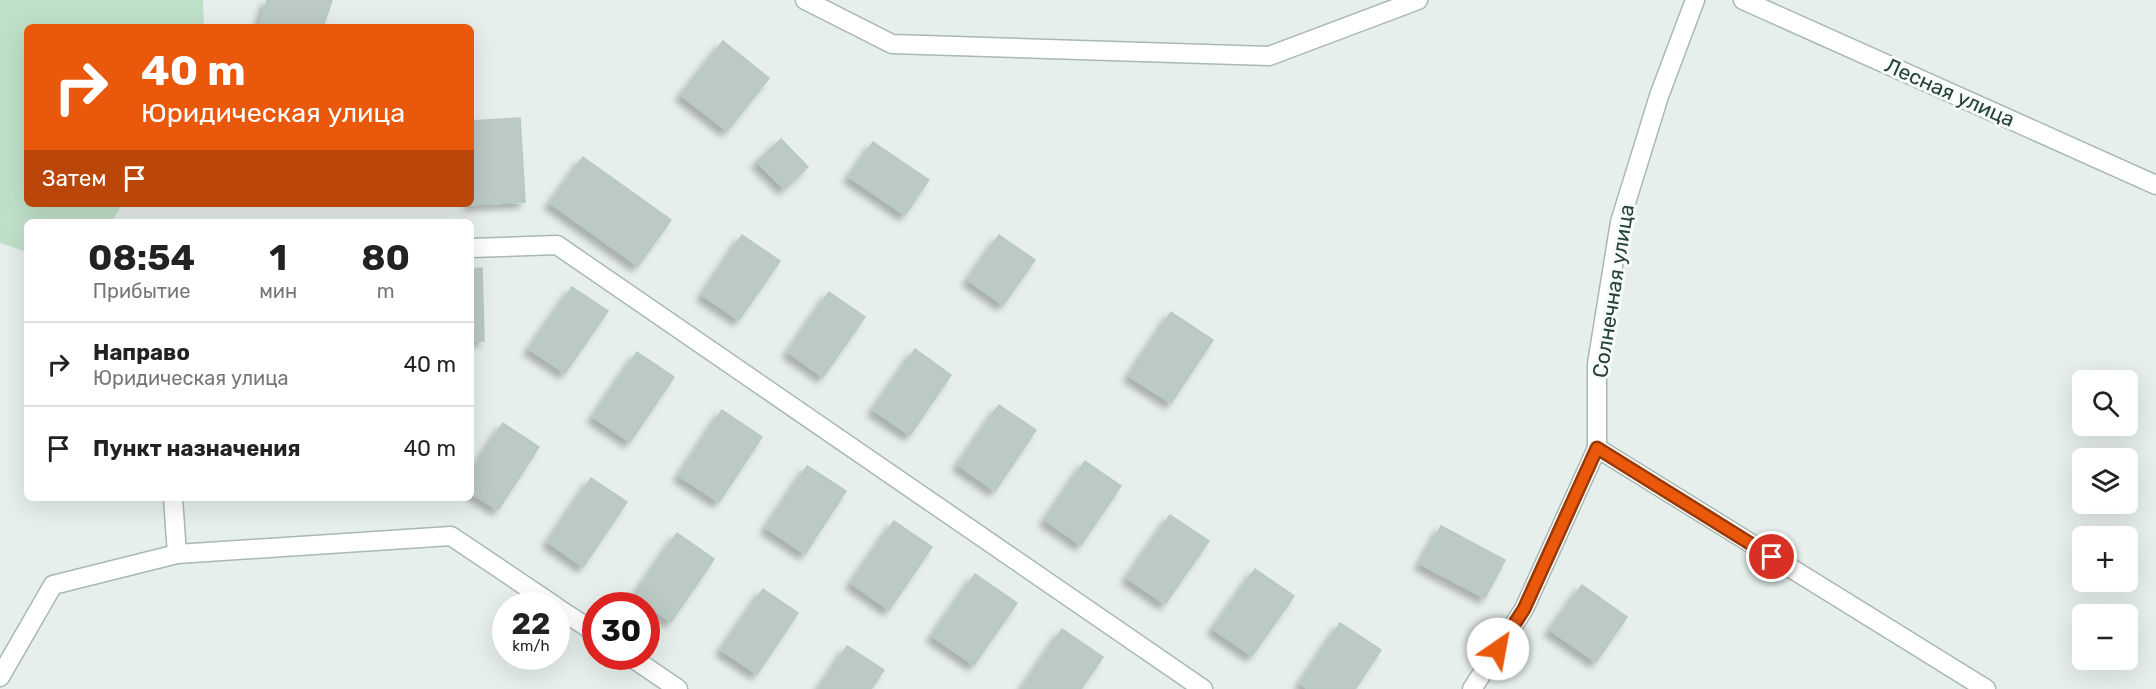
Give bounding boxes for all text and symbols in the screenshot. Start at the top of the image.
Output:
text: 40 m [141,46,246,96]
icon: right [42,48,120,126]
street label: Лесная улица [1881,52,2019,132]
text: Юридическая улица [141,97,405,129]
icon: arrive [118,162,151,195]
text: Затем [42,165,106,192]
street label: Солнечная улица [1587,202,1639,380]
text: 08:54 [88,236,195,279]
text: 1 [269,236,287,279]
text: 80 [361,236,410,279]
text: Прибытие [93,279,190,303]
text: мин [259,279,297,303]
text: m [377,279,394,303]
text: Направо [93,339,190,366]
icon: right [42,348,75,381]
text: 40 m [403,351,456,378]
text: Юридическая улица [93,366,289,390]
map controls [2072,370,2138,670]
button: search [2072,370,2138,436]
icon: arrive [42,432,75,465]
text: Пункт назначения [93,435,301,462]
text: 40 m [403,435,456,462]
button: layers [2072,448,2138,514]
button: + [2072,526,2138,592]
pin [1746,531,1797,582]
icon: arrive [1755,540,1788,573]
speed limit sign: 30 [582,592,660,670]
button: − [2072,604,2138,670]
text: 22 [512,606,551,642]
position arrow [1466,617,1530,681]
text: km/h [512,637,550,655]

